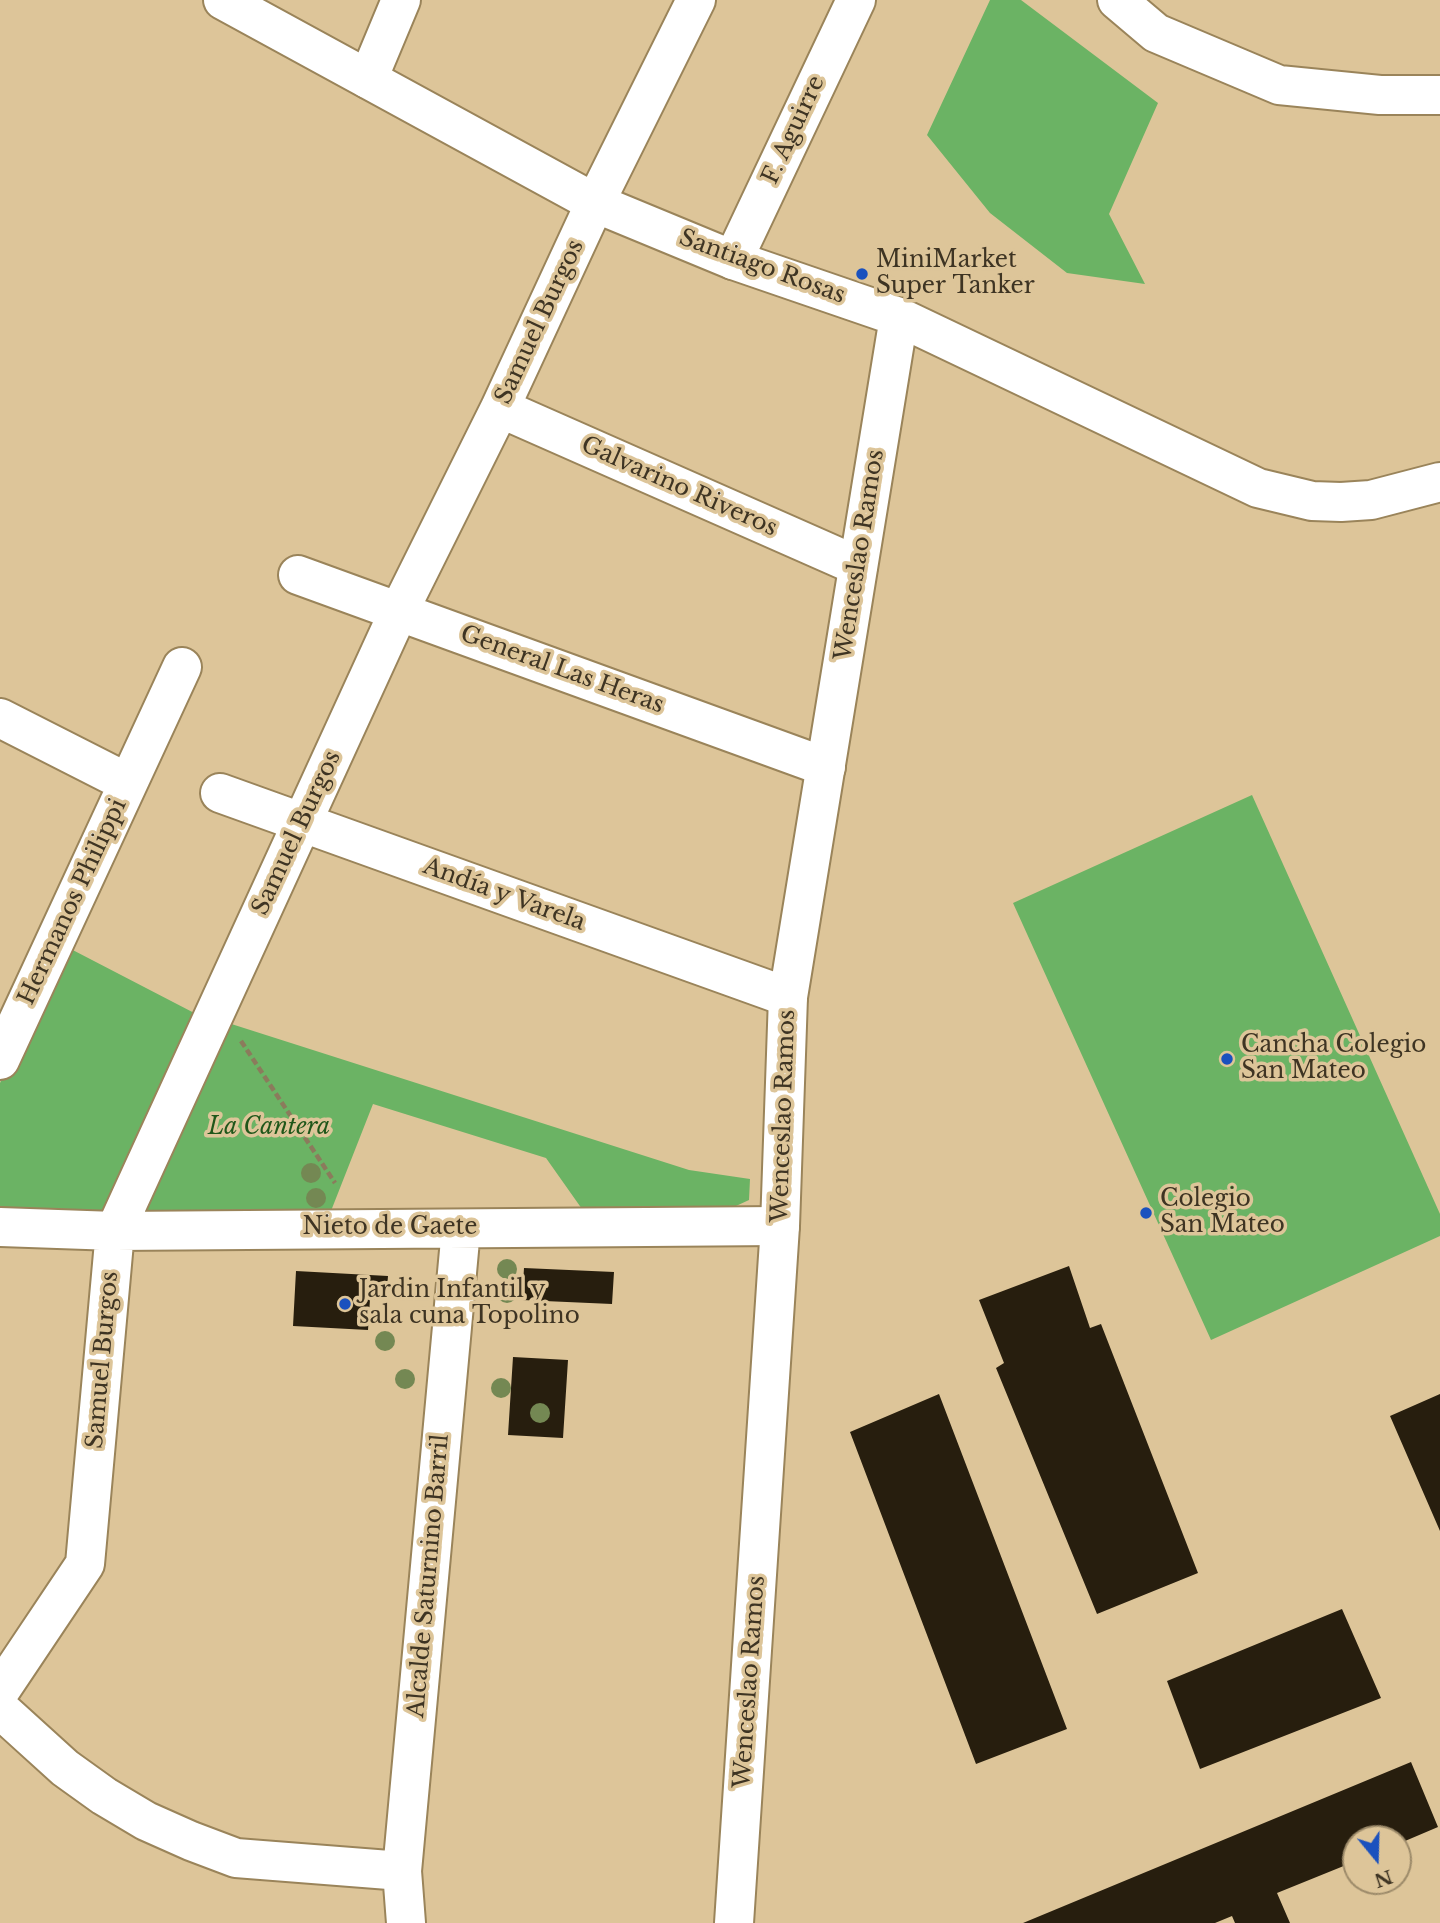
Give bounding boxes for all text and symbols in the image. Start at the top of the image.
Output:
street label: F. Aguirre [757,72,831,188]
street label: Santiago Rosas [675,224,849,310]
street label: Samuel Burgos [490,236,590,408]
place label: MiniMarket Super Tanker [876,247,1035,301]
marker: MiniMarket Super Tanker [854,266,870,282]
street label: Galvarino Riveros [577,431,781,543]
street label: Wenceslao Ramos [830,448,890,662]
street label: General Las Heras [456,620,668,720]
street label: Samuel Burgos [247,747,347,919]
street label: Hermanos Philippi [13,795,133,1009]
street label: Andía y Varela [419,853,589,937]
street label: Wenceslao Ramos [766,1009,802,1223]
place label: Cancha Colegio San Mateo [1241,1032,1426,1086]
marker: Cancha Colegio San Mateo [1219,1051,1235,1067]
park label: La Cantera [208,1114,330,1142]
place label: Colegio San Mateo [1160,1186,1285,1240]
marker: Colegio San Mateo [1138,1205,1154,1221]
street label: Nieto de Gaete [303,1214,477,1242]
street label: Samuel Burgos [81,1270,125,1450]
place label: Jardin Infantil y sala cuna Topolino [359,1277,580,1331]
marker: Jardin Infantil y sala cuna Topolino [337,1296,353,1312]
street label: Alcalde Saturnino Barril [403,1433,455,1719]
street label: Wenceslao Ramos [729,1575,771,1789]
north arrow [1342,1825,1412,1895]
text: N [1371,1865,1396,1892]

